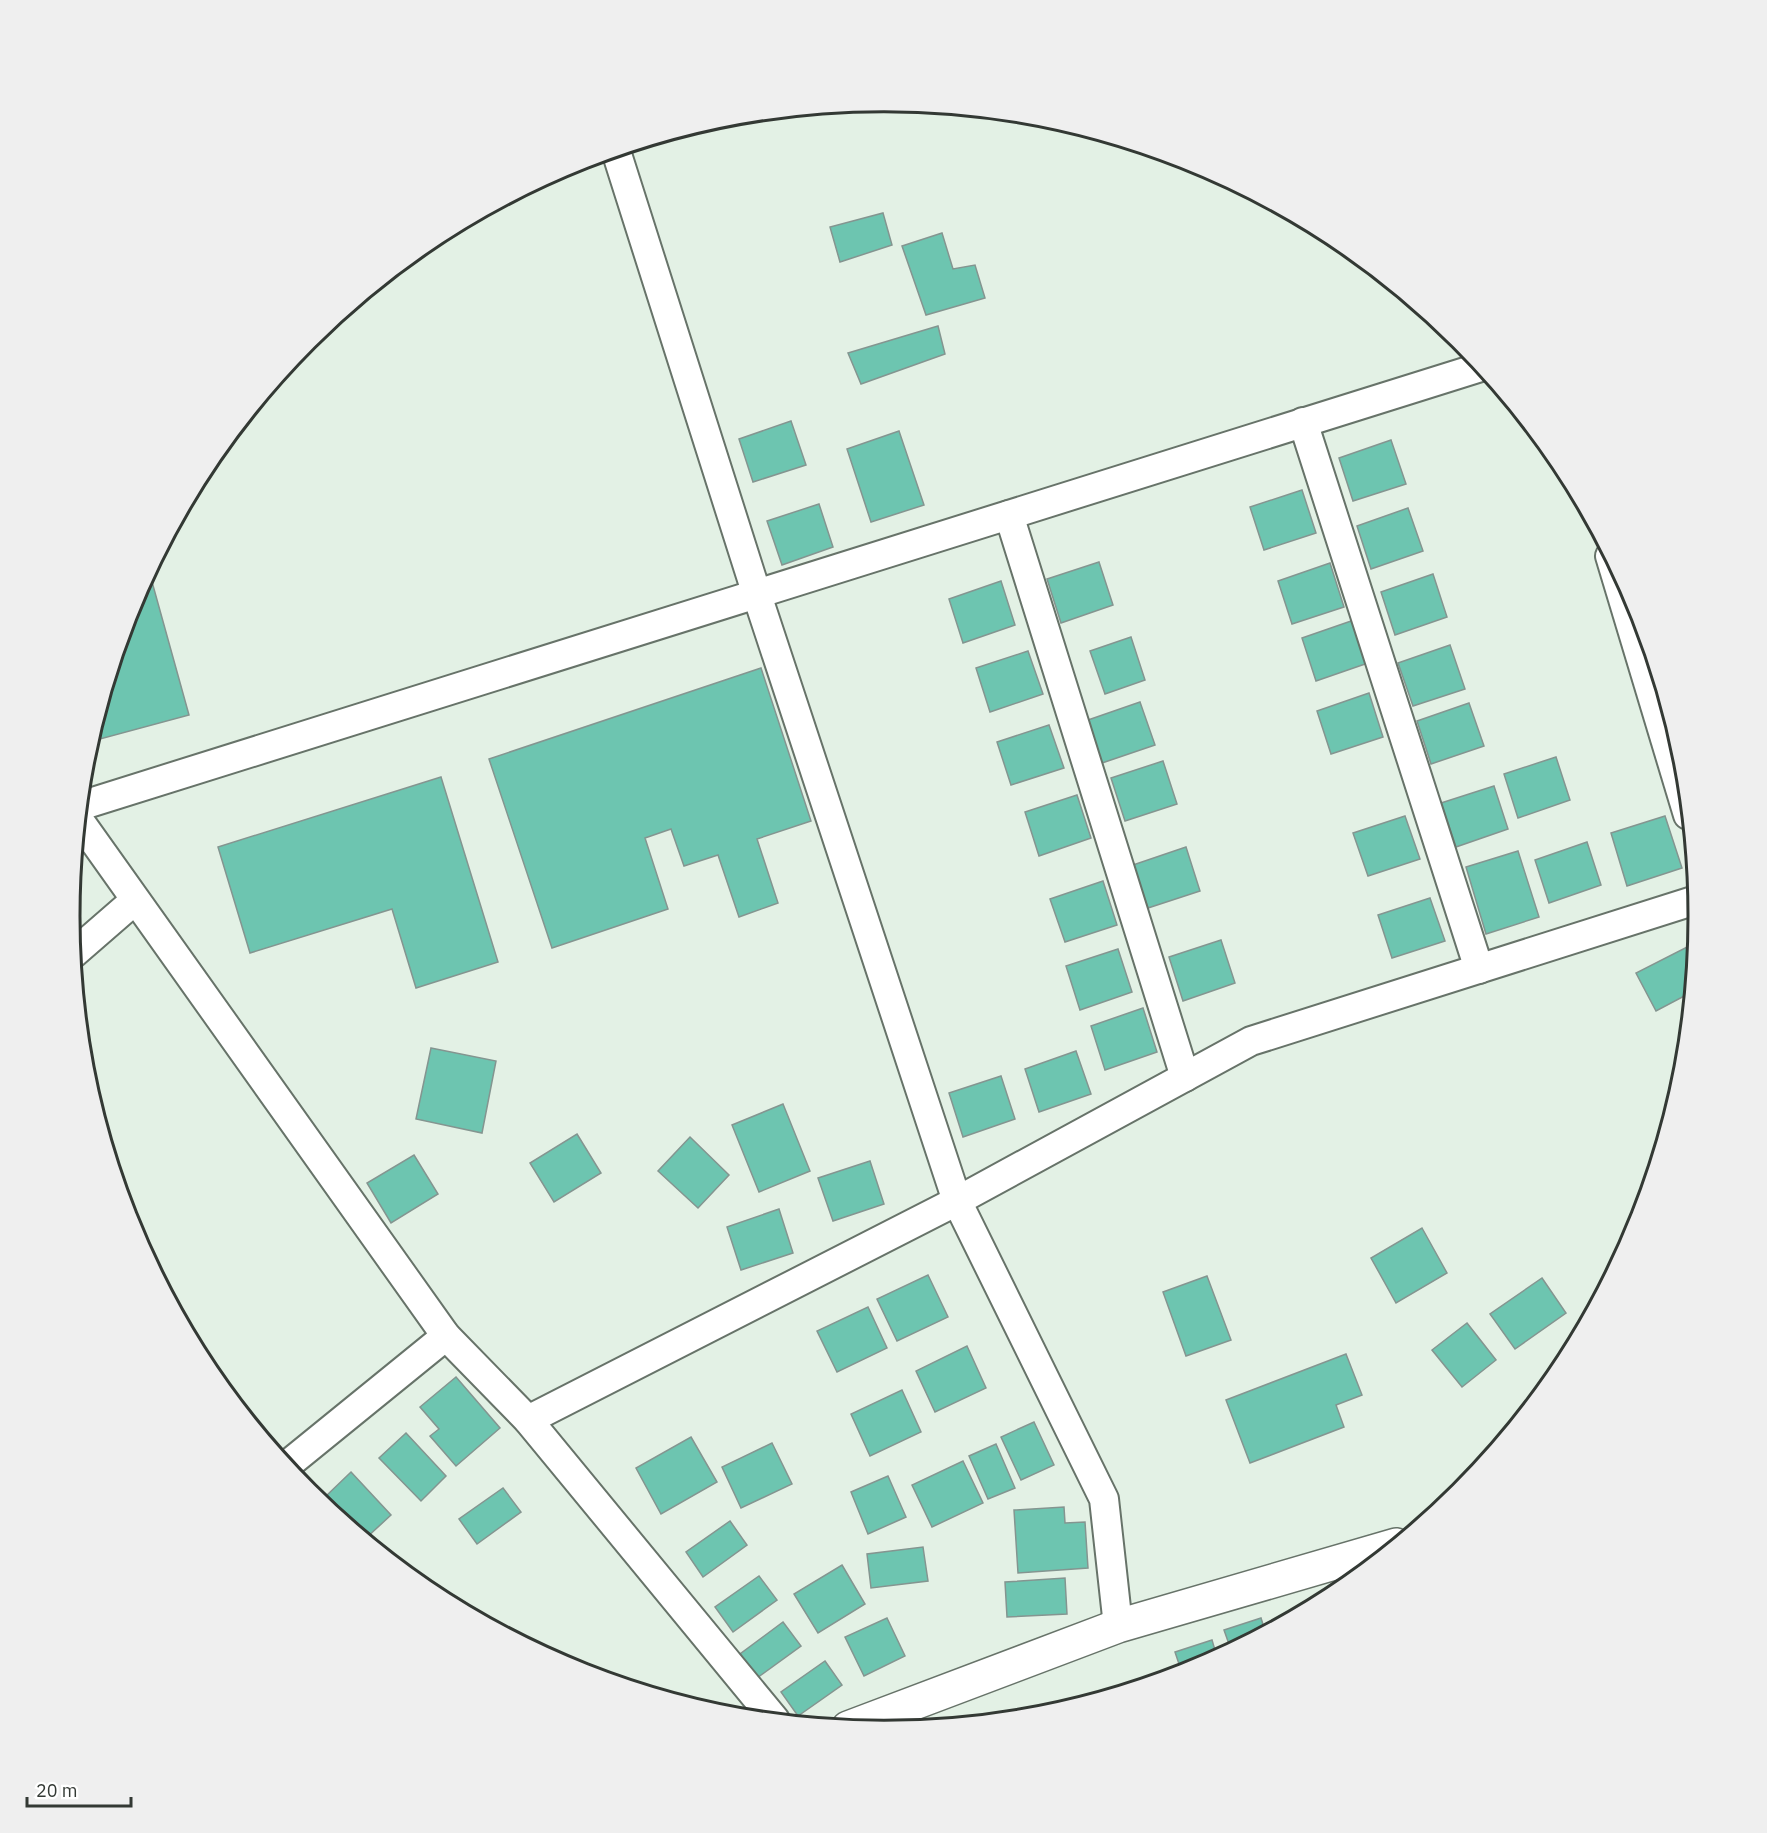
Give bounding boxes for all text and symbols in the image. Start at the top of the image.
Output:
scale bar [27,1770,130,1808]
text: 20 m [36,1779,78,1802]

